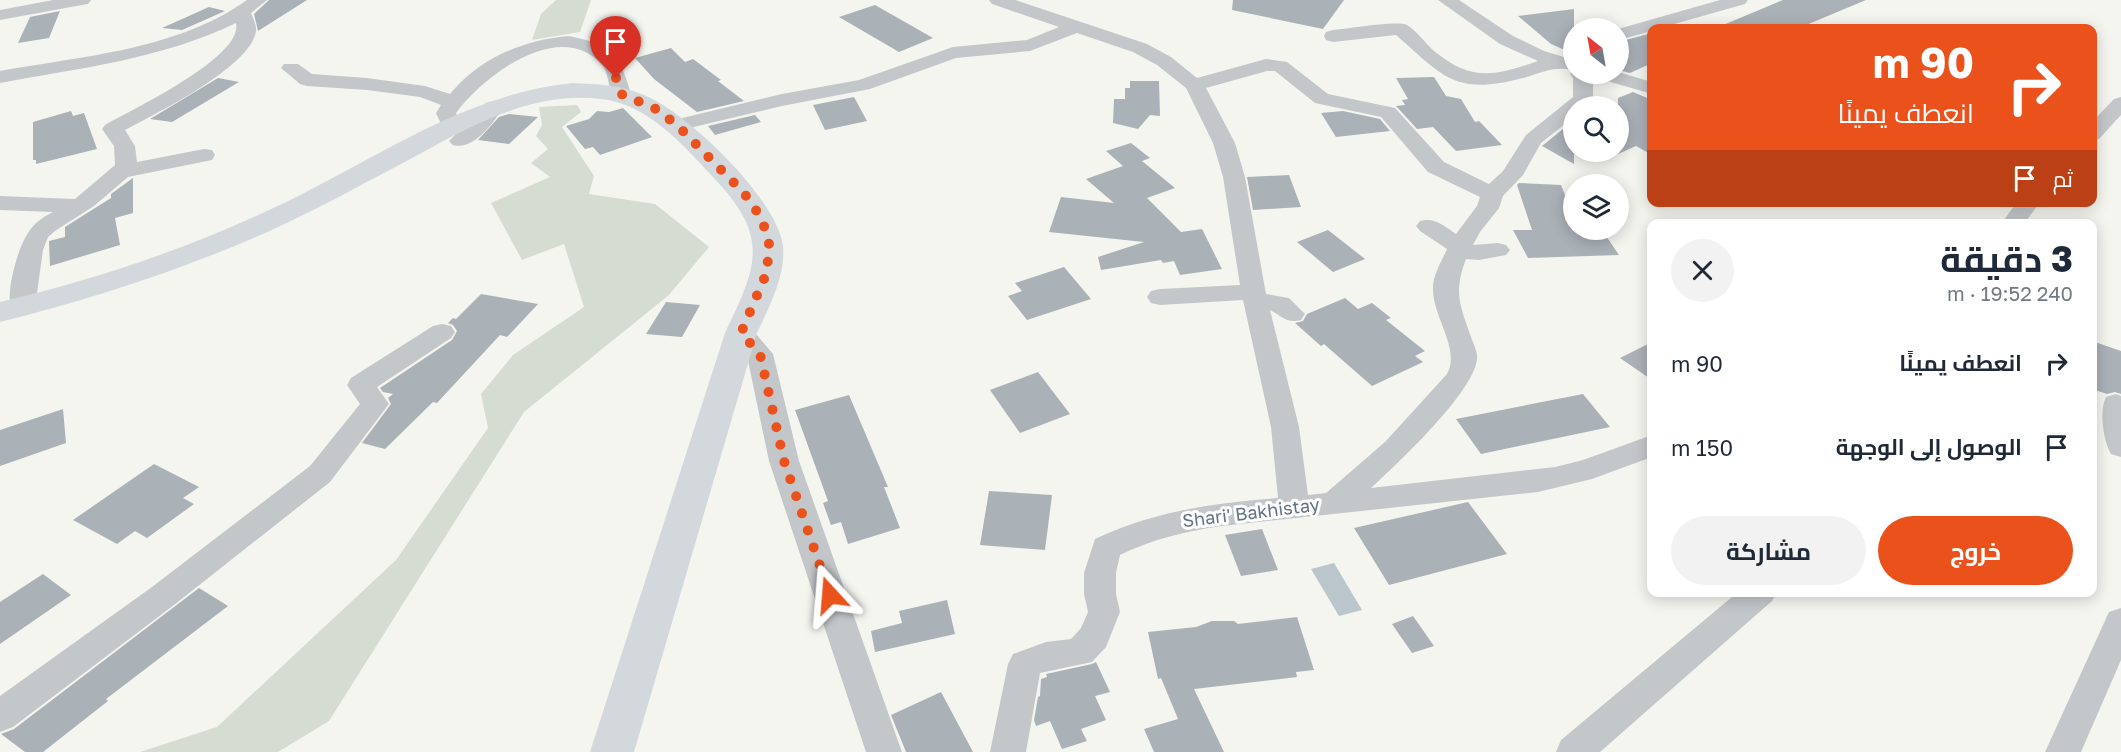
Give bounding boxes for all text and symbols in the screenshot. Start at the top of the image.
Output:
pin [590,16,641,78]
north arrow [1563,18,1629,84]
map controls [1563,18,1629,240]
icon: arrive [599,25,632,58]
text: 90 m [1873,37,1974,87]
icon: right [1995,48,2073,126]
button: search [1563,96,1629,162]
text: انعطف يمينًا [1838,97,1974,129]
icon: arrive [2008,162,2041,195]
text: ثم [2053,165,2073,192]
button: layers [1563,174,1629,240]
text: 3 دقيقة [1940,237,2073,280]
button: close [1671,239,1734,302]
text: 240 m · 19:52 [1947,281,2073,305]
icon: right [2040,347,2073,380]
text: انعطف يمينًا [1899,349,2022,376]
text: 90 m [1671,350,1723,377]
icon: arrive [2040,431,2073,464]
text: الوصول إلى الوجهة [1836,433,2022,460]
text: 150 m [1671,434,1733,461]
street label: Shari' Bakhistay [1181,493,1321,531]
button: مشاركة [1671,516,1866,585]
button: خروج [1878,516,2073,585]
position arrow [798,563,862,627]

